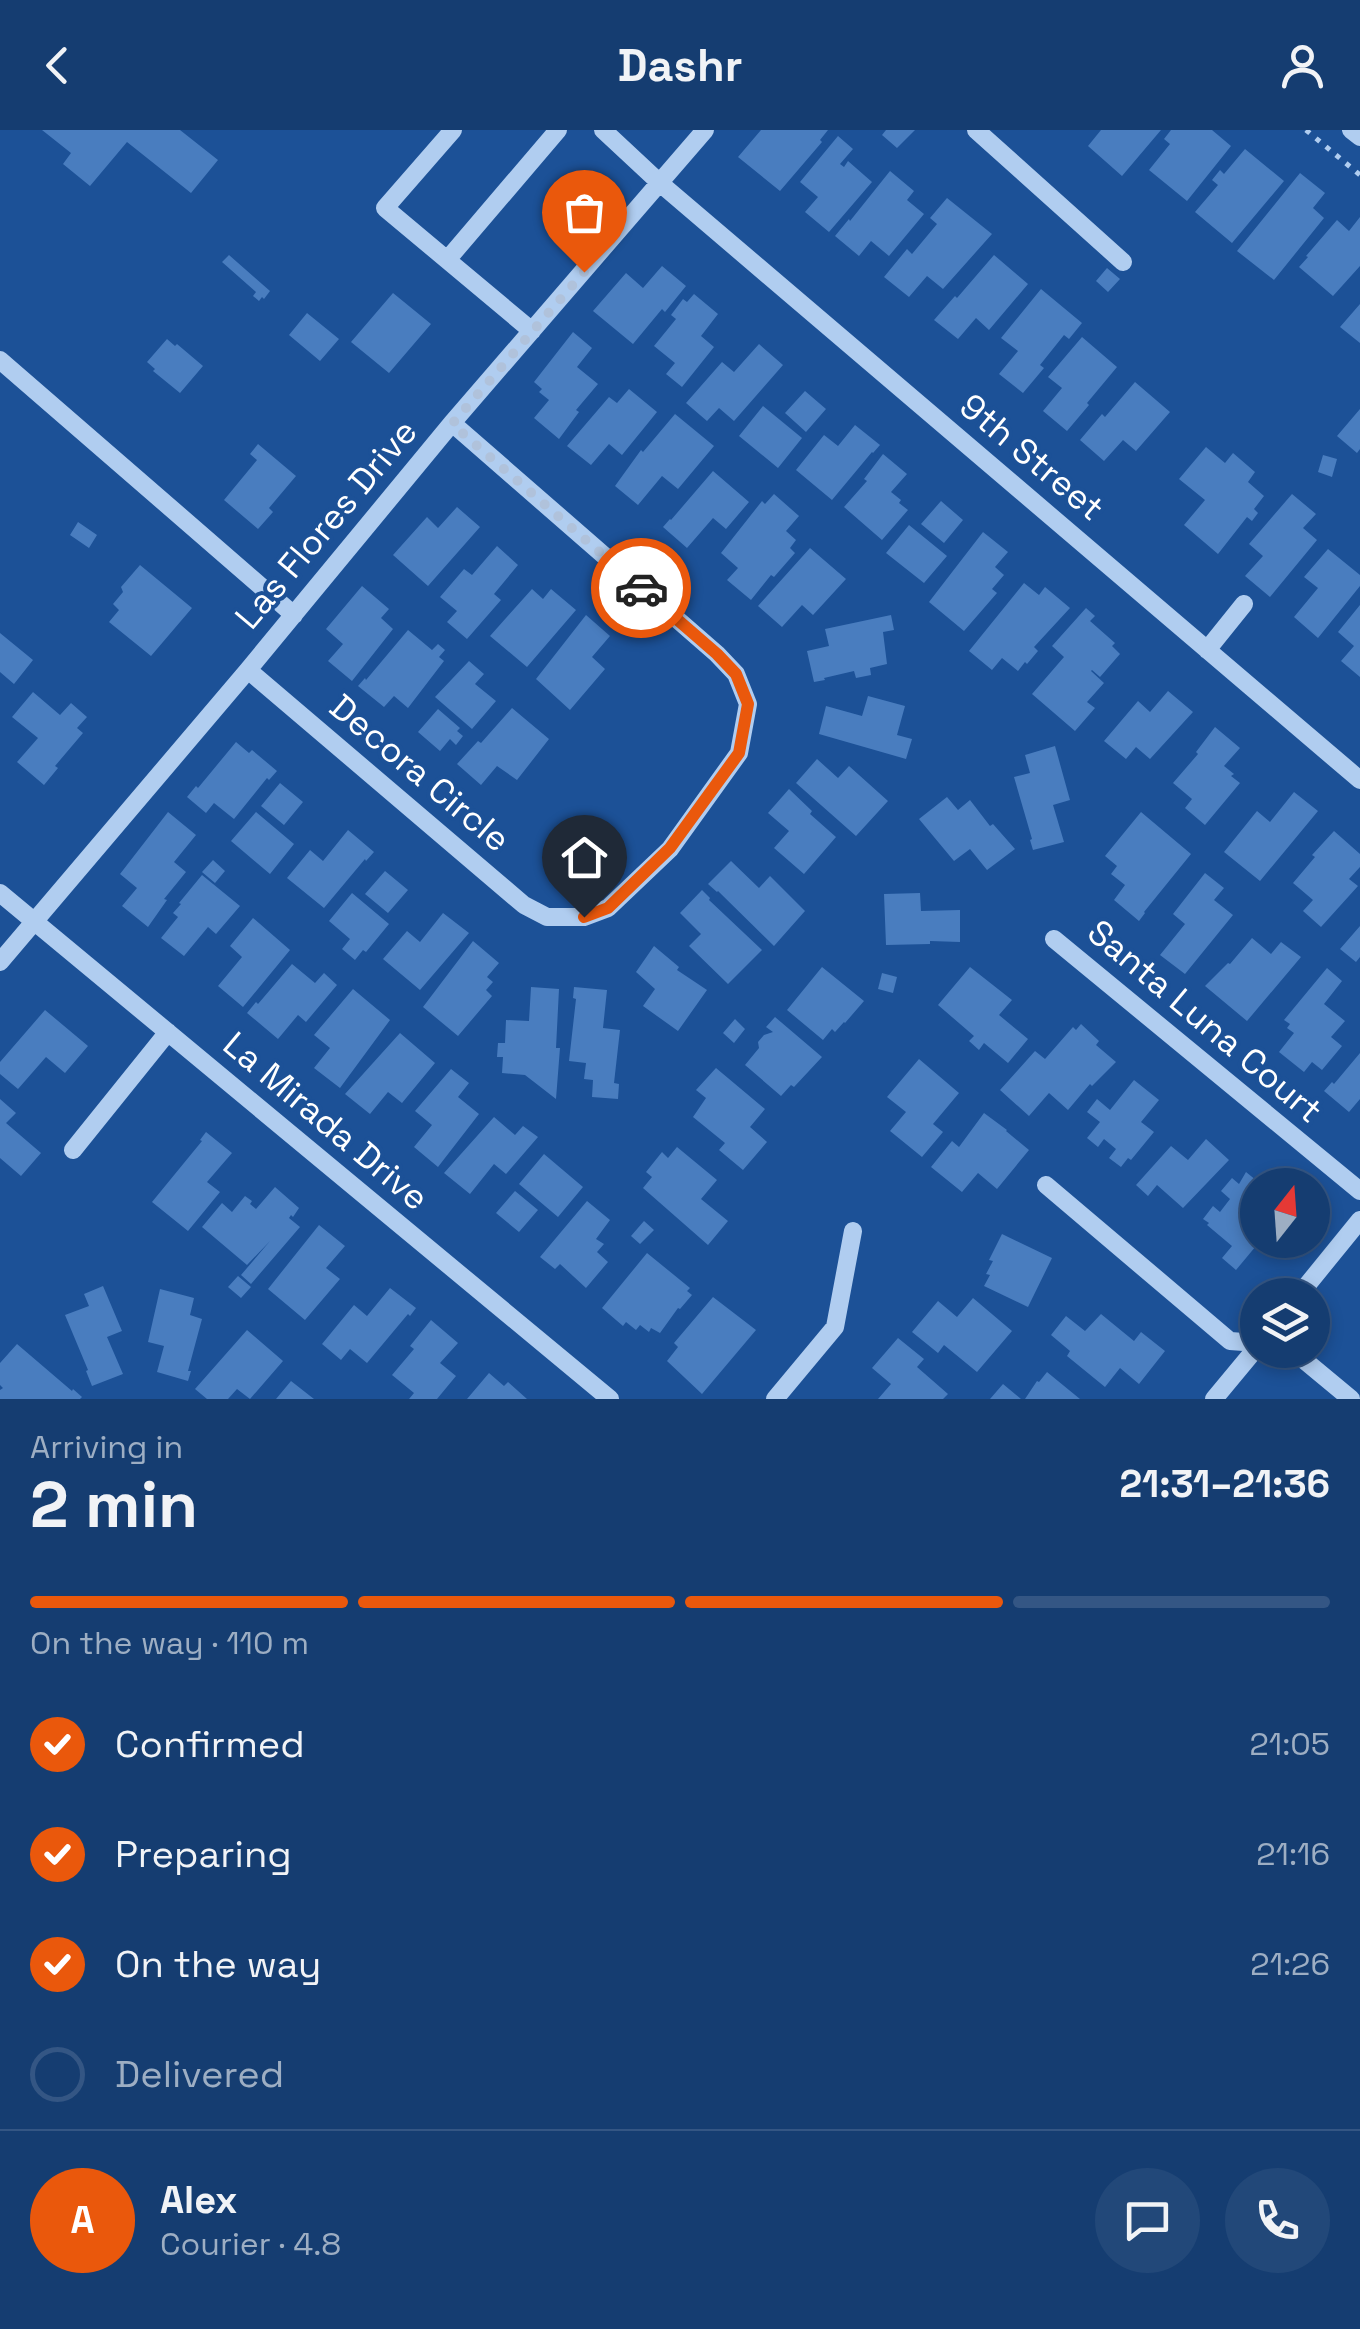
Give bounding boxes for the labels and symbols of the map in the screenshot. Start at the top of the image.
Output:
pin [542,170,627,273]
street label: 9th Street [951,384,1113,530]
street label: Las Flores Drive [226,410,426,638]
courier [591,538,691,638]
street label: Decora Circle [321,685,519,861]
pin [542,815,627,918]
street label: Santa Luna Court [1078,910,1332,1132]
street label: La Mirada Drive [214,1022,438,1220]
north arrow [1240,1168,1330,1258]

